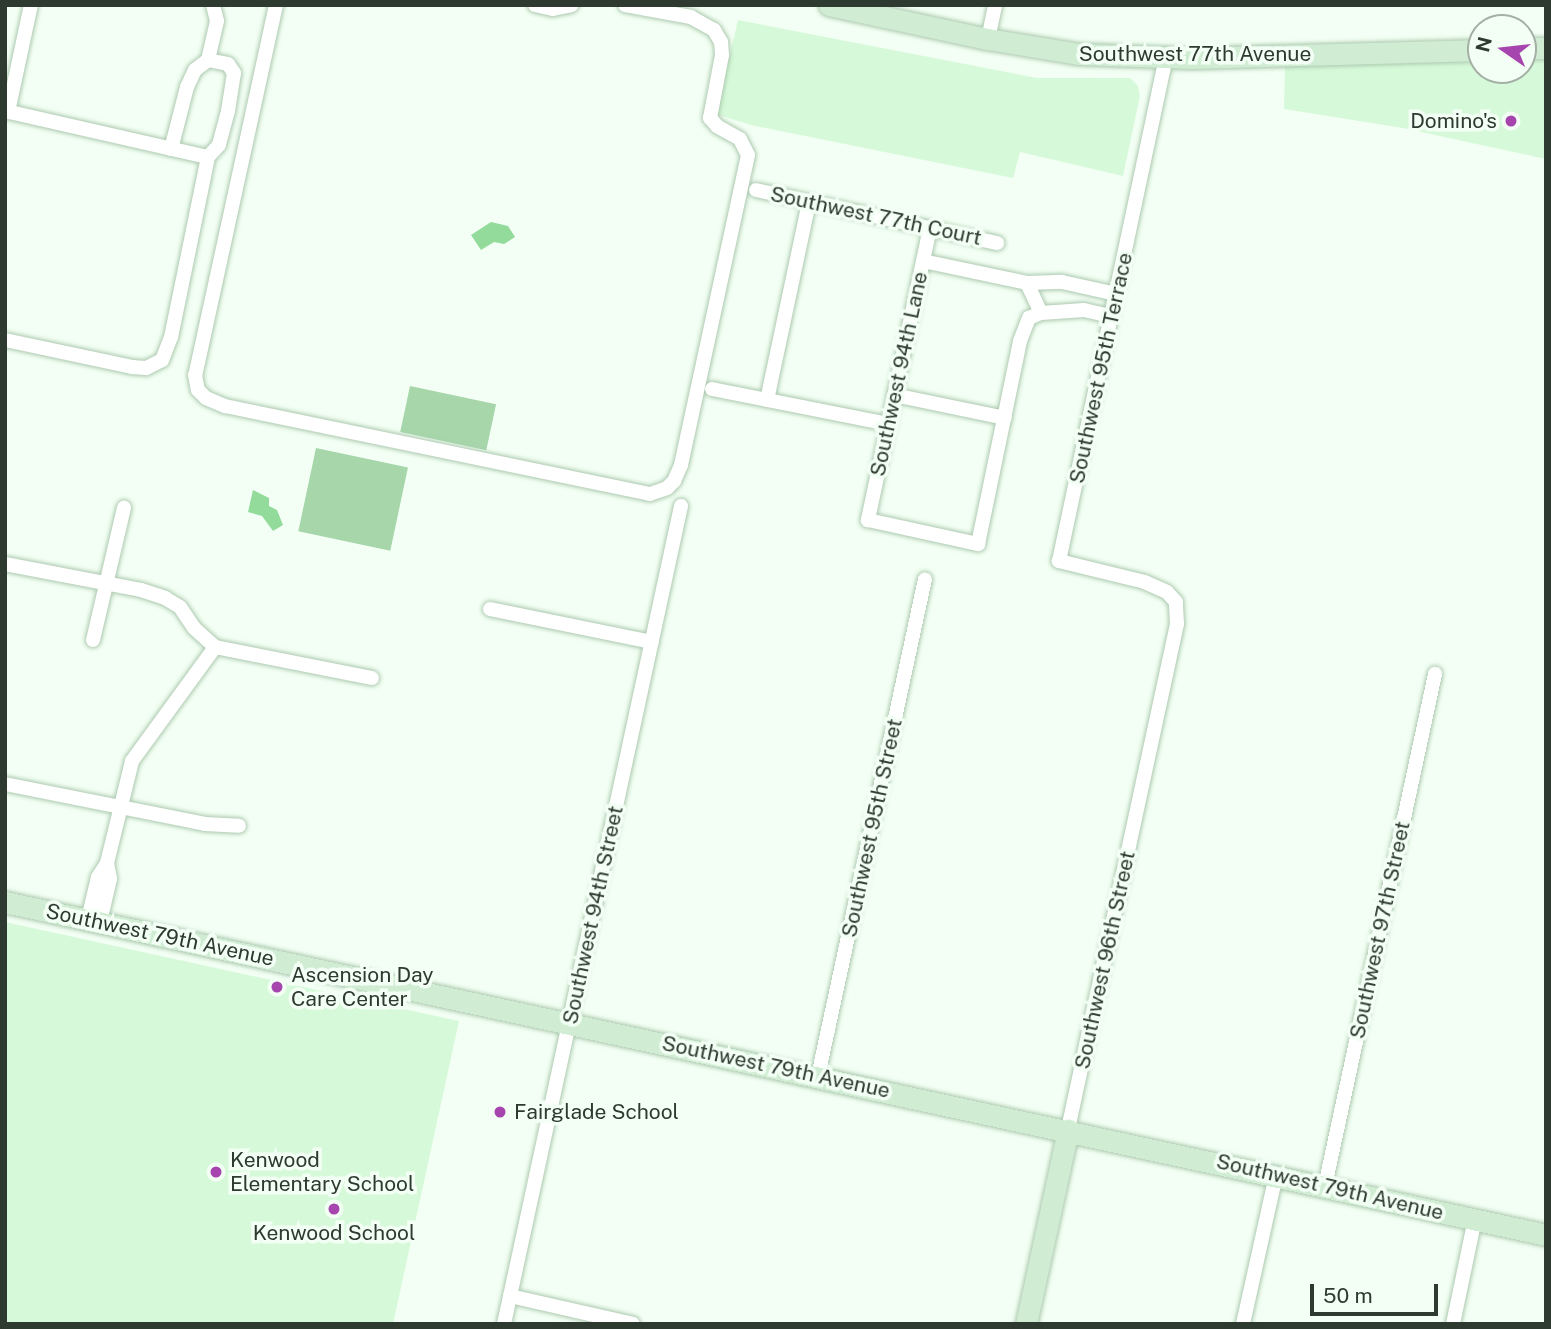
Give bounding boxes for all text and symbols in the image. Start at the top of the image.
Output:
north arrow [1467,14,1537,84]
text: N [1471,35,1496,54]
street label: Southwest 77th Avenue [1079,41,1311,67]
place label: Domino's [1410,108,1497,134]
marker: Domino's [1503,113,1519,129]
street label: Southwest 77th Court [768,181,984,251]
street label: Southwest 95th Terrace [1064,250,1138,486]
street label: Southwest 94th Lane [865,269,933,479]
street label: Southwest 95th Street [836,716,908,940]
street label: Southwest 94th Street [558,803,628,1027]
street label: Southwest 97th Street [1345,819,1415,1041]
street label: Southwest 96th Street [1070,849,1140,1071]
street label: Southwest 79th Avenue [44,899,276,971]
place label: Ascension Day Care Center [291,962,433,1012]
marker: Ascension Day Care Center [269,979,285,995]
street label: Southwest 79th Avenue [660,1031,892,1103]
place label: Fairglade School [514,1099,679,1125]
marker: Fairglade School [492,1104,508,1120]
place label: Kenwood Elementary School [230,1147,414,1197]
street label: Southwest 79th Avenue [1214,1149,1446,1225]
marker: Kenwood Elementary School [208,1164,224,1180]
marker: Kenwood School [326,1201,342,1217]
place label: Kenwood School [253,1220,415,1246]
scale bar [1313,1270,1441,1314]
text: 50 m [1323,1283,1373,1308]

